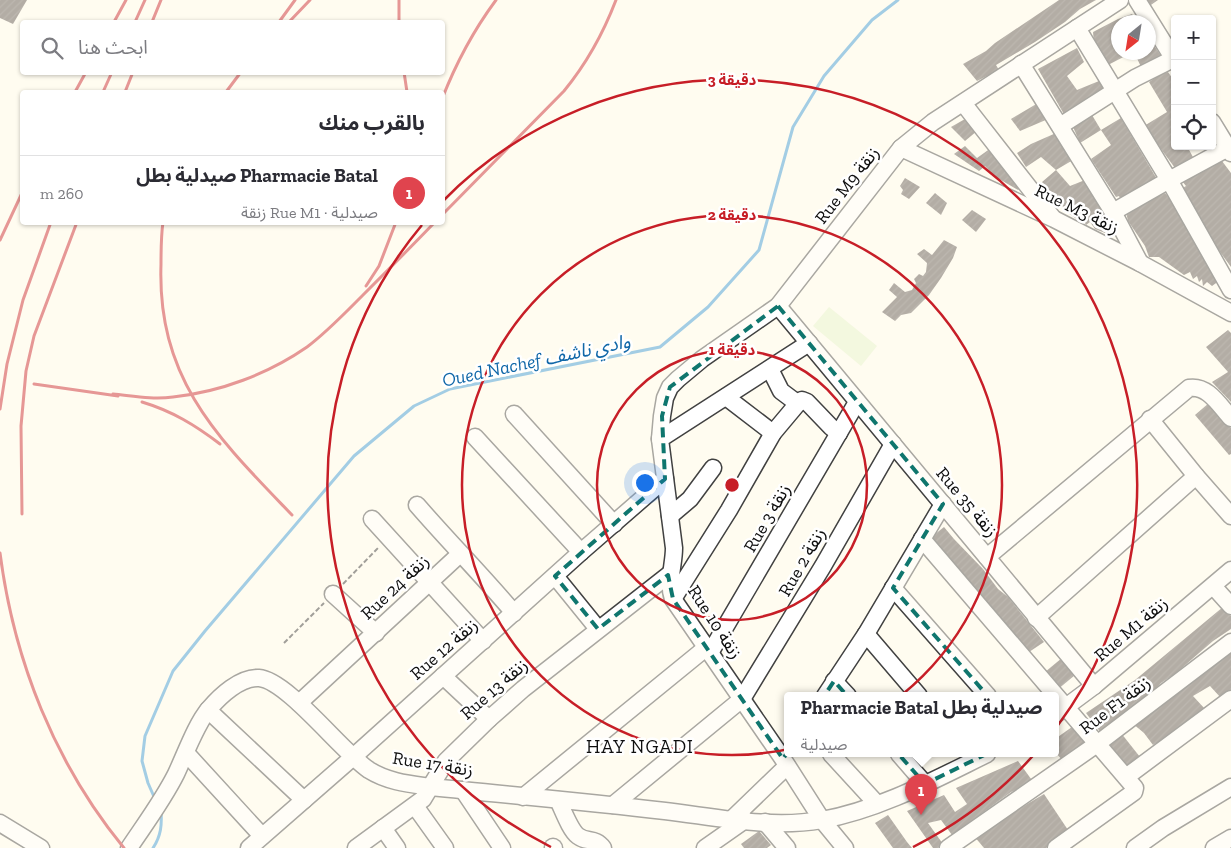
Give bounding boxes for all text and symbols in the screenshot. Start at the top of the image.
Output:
north arrow [1111,15,1156,60]
map controls [1171,15,1216,150]
button: + [1171,15,1216,60]
search box [20,20,445,75]
icon: search [38,34,66,62]
text: ابحث هنا [78,36,148,59]
button: − [1171,60,1216,105]
text: 3 دقيقة [708,71,757,89]
button: locate [1171,105,1216,150]
text: بالقرب منك [319,110,425,135]
street label: Rue M9 زنقة [810,142,884,228]
text: Pharmacie Batal صيدلية بطل [136,164,378,187]
street label: Rue M3 زنقة [1031,179,1123,239]
text: 260 m [40,184,83,203]
text: 1 [406,184,412,203]
text: صيدلية · Rue M1 زنقة [241,203,378,222]
text: 2 دقيقة [708,206,757,224]
water label: Oued Nachef وادي ناشف [440,329,633,395]
text: 1 دقيقة [709,341,756,359]
street label: Rue 35 زنقة [931,463,1003,541]
your location [632,470,658,496]
centre of rings [723,476,741,494]
street label: Rue 3 زنقة [739,480,795,556]
street label: Rue 2 زنقة [774,524,830,600]
street label: Rue 24 زنقة [356,550,434,624]
street label: Rue 10 زنقة [683,581,747,663]
street label: Rue M1 زنقة [1090,592,1172,666]
street label: Rue 12 زنقة [406,614,482,684]
street label: Rue 13 زنقة [456,654,532,724]
street label: Rue F1 زنقة [1075,671,1155,739]
popup [784,692,1059,757]
text: Pharmacie Batal صيدلية بطل [801,696,1042,719]
district label: HAY NGADI [586,735,694,758]
text: صيدلية [801,735,847,754]
street label: Rue 17 زنقة [391,747,475,781]
pin: 1 [905,774,937,815]

